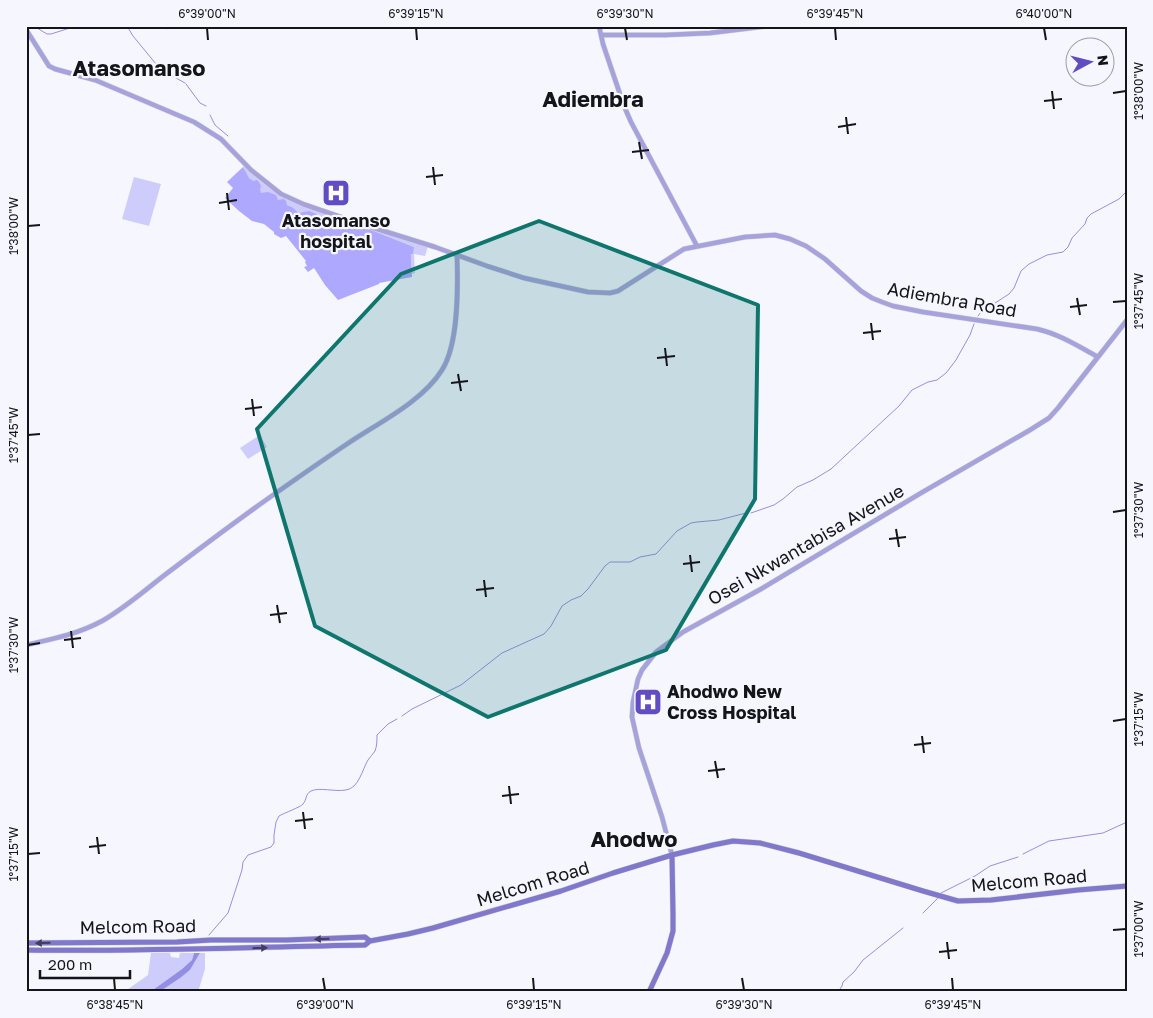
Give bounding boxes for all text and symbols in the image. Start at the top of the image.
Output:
text: 6°39'00"N [178,6,236,21]
text: 6°39'15"N [388,6,444,21]
text: 6°39'30"N [596,6,654,21]
text: 6°39'45"N [807,6,863,21]
text: 6°40'00"N [1016,6,1072,21]
north arrow [1066,38,1116,88]
district label: Atasomanso [73,54,205,81]
text: N [1094,54,1112,67]
text: 1°38'00"W [1131,62,1146,120]
district label: Adiembra [542,85,644,112]
hospital icon: Atasomanso hospital [321,178,351,208]
text: 1°38'00"W [6,197,21,255]
place label: Atasomanso hospital [282,209,391,252]
text: 1°37'45"W [1131,272,1146,329]
street label: Adiembra Road [886,277,1019,321]
text: 1°37'45"W [6,406,21,463]
street label: Osei Nkwantabisa Avenue [703,479,908,609]
text: 1°37'30"W [1131,481,1146,538]
text: 1°37'30"W [6,616,21,673]
place label: Ahodwo New Cross Hospital [667,680,796,723]
hospital icon: Ahodwo New Cross Hospital [633,687,663,717]
text: 1°37'15"W [1131,691,1146,746]
district label: Ahodwo [590,825,678,852]
text: 1°37'15"W [6,826,21,881]
street label: Melcom Road [474,855,592,911]
street label: Melcom Road [970,864,1088,896]
text: 1°37'00"W [1131,900,1146,957]
street label: Melcom Road [79,914,196,938]
one-way arrow [314,935,330,943]
one-way arrow [35,939,51,947]
one-way arrow [253,943,269,951]
scale bar [40,948,130,980]
text: 200 m [48,955,92,973]
text: 6°38'45"N [86,997,144,1012]
text: 6°39'00"N [296,997,354,1012]
text: 6°39'15"N [506,997,562,1012]
text: 6°39'30"N [715,997,773,1012]
text: 6°39'45"N [925,997,981,1012]

